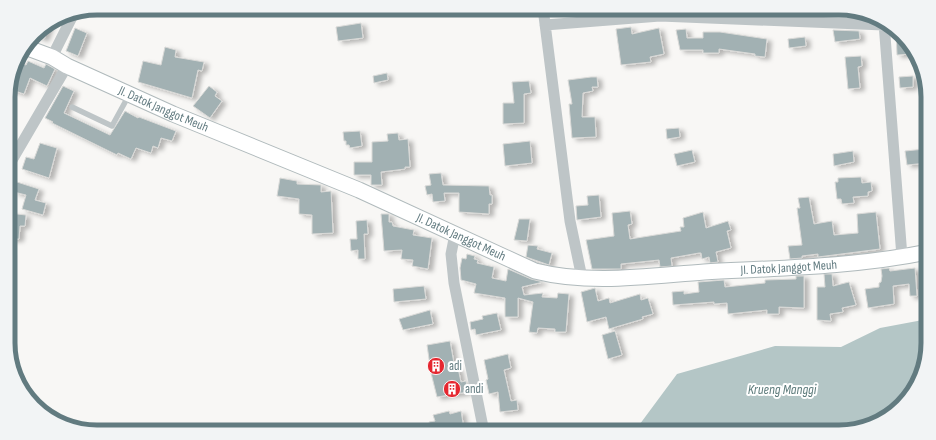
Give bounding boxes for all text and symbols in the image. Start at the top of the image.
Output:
street label: JI. Datok Janggot Meuh [115,82,211,136]
street label: JI. Datok Janggot Meuh [413,209,508,264]
street label: JI. Datok Janggot Meuh [739,257,838,278]
building icon: adi [426,356,446,376]
place label: adi [449,358,462,374]
building icon: andi [442,379,462,399]
place label: andi [465,381,483,397]
water label: Krueng Manggi [748,381,817,398]

